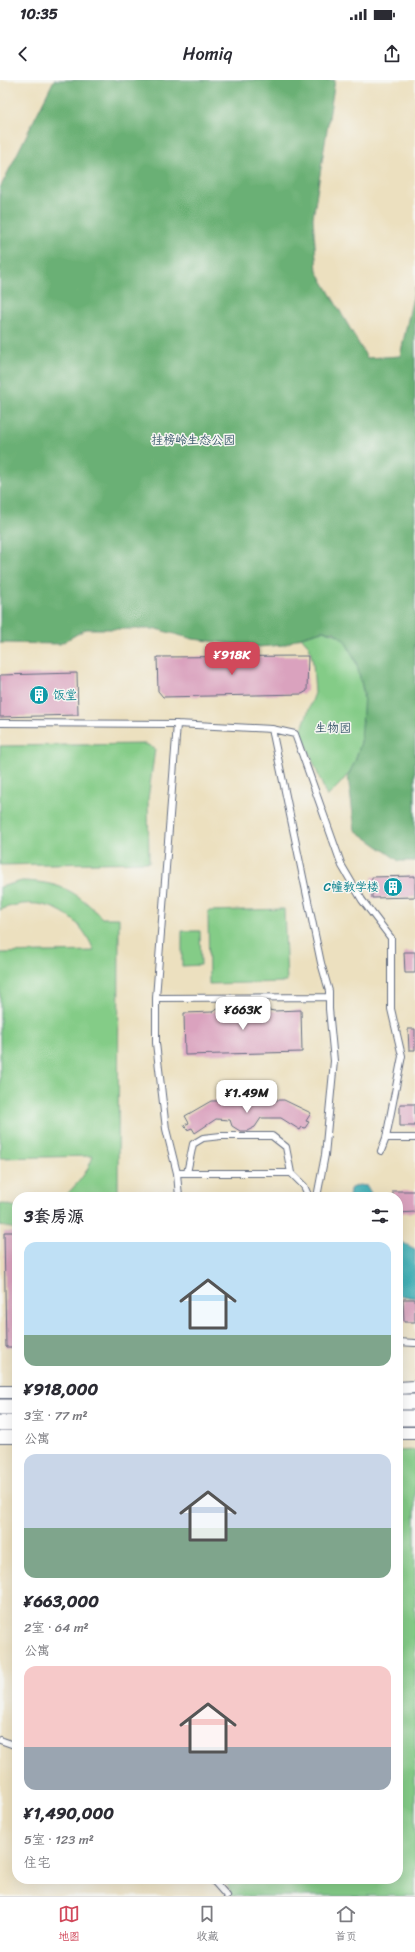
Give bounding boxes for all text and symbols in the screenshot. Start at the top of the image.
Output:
text: 10:35 [20,1,58,27]
text: Homiq [183,38,232,70]
icon: back [12,43,34,65]
icon: share [381,43,403,65]
park label: 挂榜岭生态公园 [151,429,235,451]
pin: ¥918K [204,642,260,676]
text: ¥918K [214,643,250,666]
building icon: 饭堂 [28,684,50,706]
place label: 饭堂 [53,684,77,706]
park label: 生物园 [315,717,351,739]
place label: C幢教学楼 [324,876,379,898]
building icon: C幢教学楼 [382,876,404,898]
pin: ¥663K [215,997,271,1031]
text: ¥663K [224,998,262,1021]
pin: ¥1.49M [214,1080,280,1114]
text: ¥1.49M [225,1081,269,1104]
text: 3套房源 [24,1201,84,1231]
icon: filters [369,1205,391,1227]
icon: home [172,1268,244,1340]
text: ¥918,000 [24,1374,98,1404]
text: 3室 · 77 m² [24,1404,88,1427]
text: 公寓 [24,1427,50,1450]
icon: home [172,1480,244,1552]
text: ¥663,000 [24,1586,99,1616]
text: 2室 · 64 m² [24,1616,89,1639]
text: 公寓 [24,1639,50,1662]
icon: home [172,1692,244,1764]
text: ¥1,490,000 [24,1798,114,1828]
text: 5室 · 123 m² [24,1828,94,1851]
text: 住宅 [24,1851,50,1874]
tab: 地图 [58,1903,80,1946]
tab: 收藏 [196,1903,218,1946]
tab: 首页 [335,1903,357,1946]

